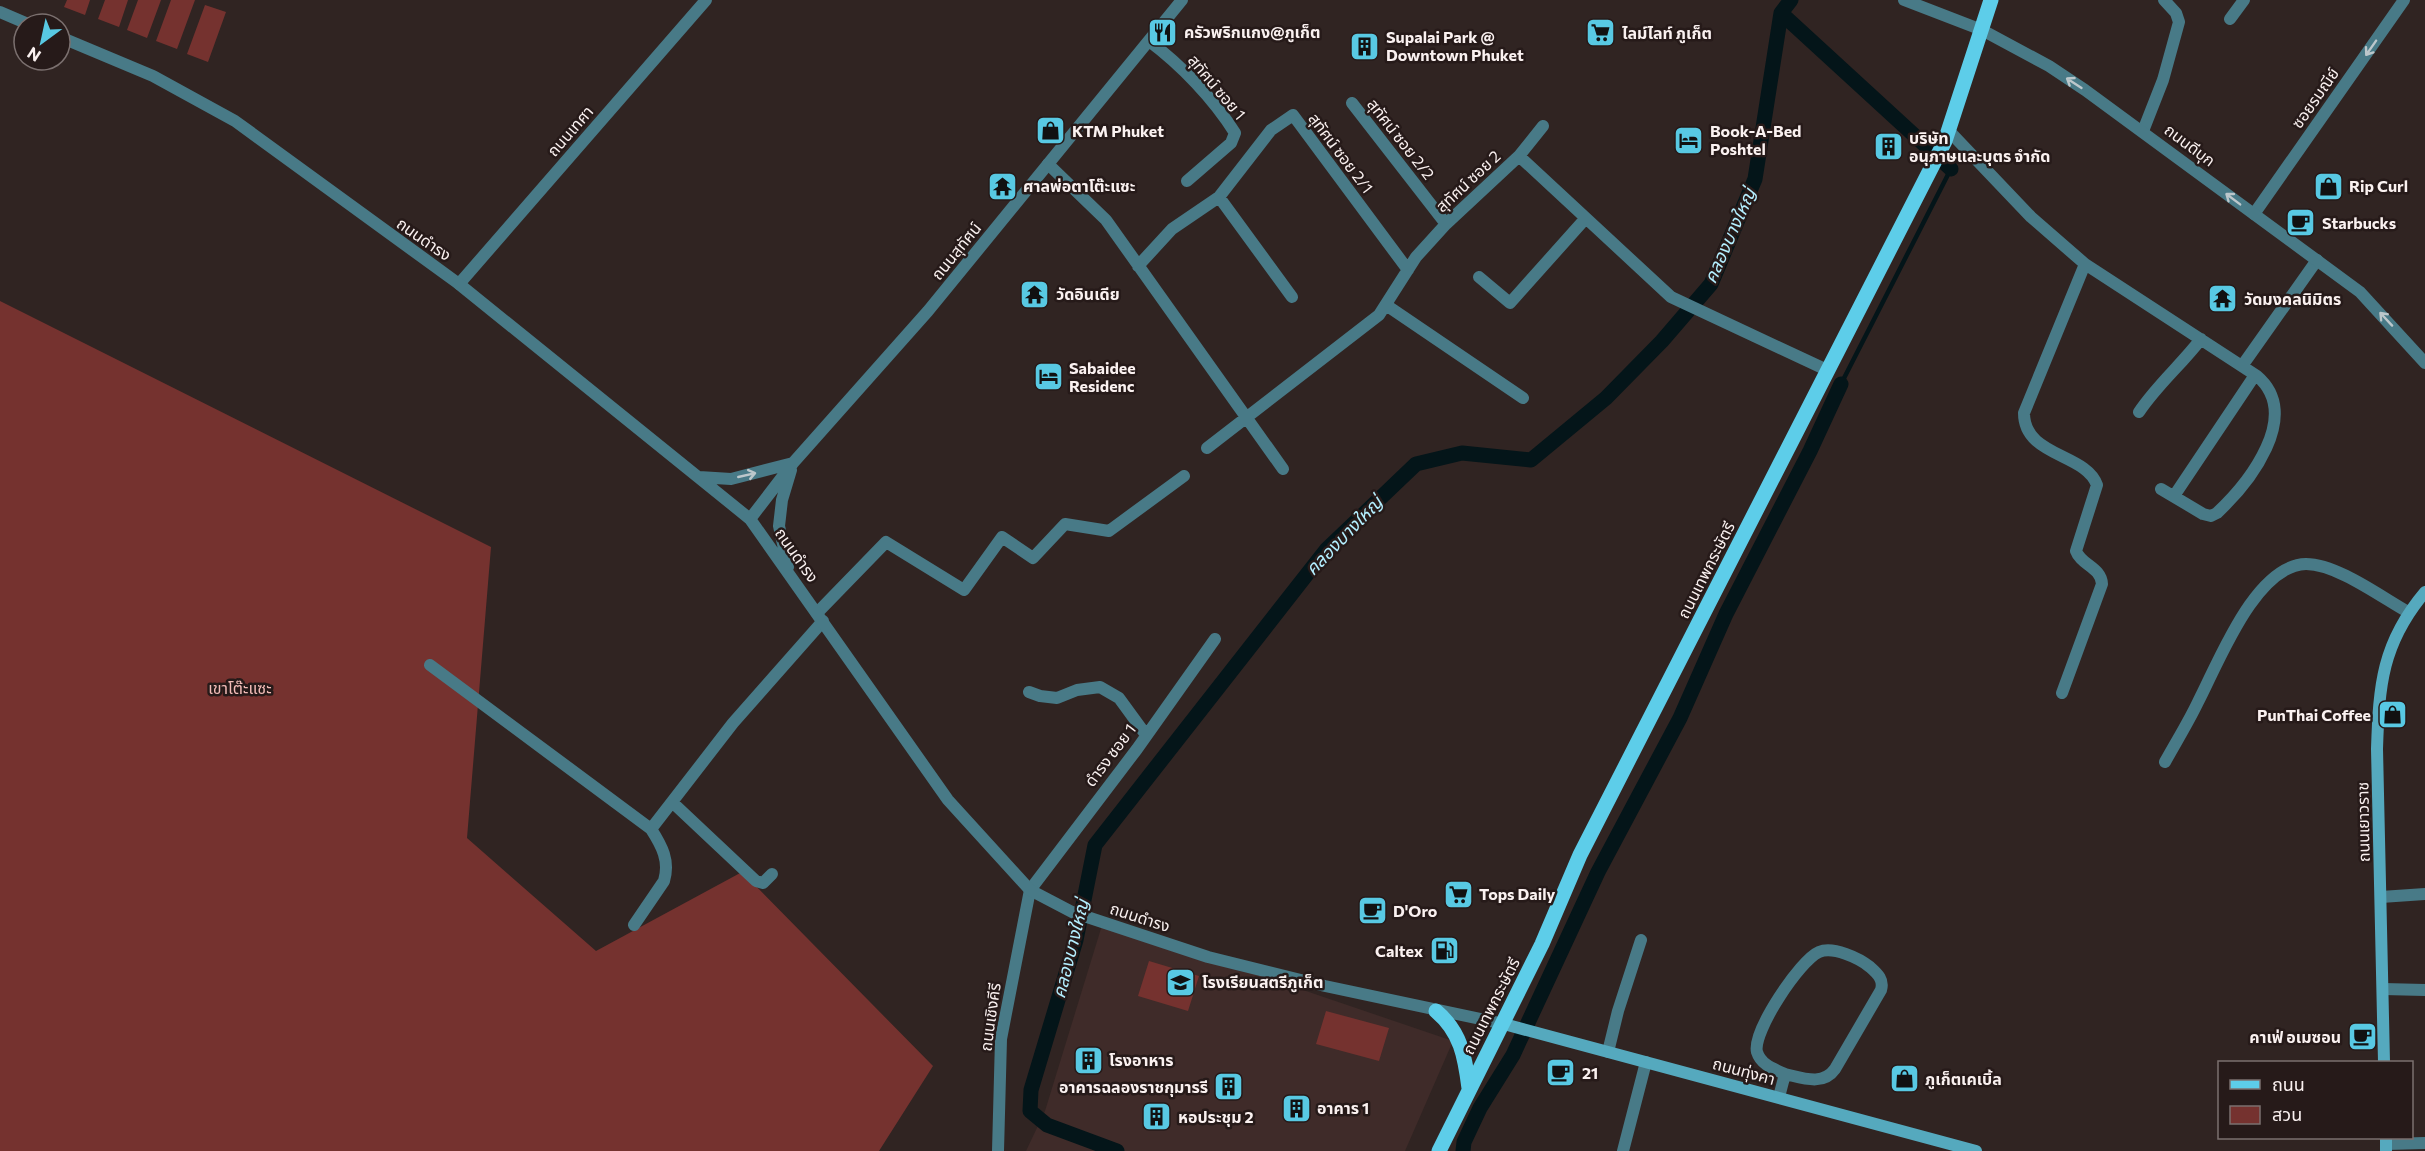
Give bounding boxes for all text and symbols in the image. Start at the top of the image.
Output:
north arrow [12,12,72,72]
restaurant icon: ครัวพริกแกง@ภูเก็ต [1147,16,1179,48]
supermarket icon: ไลม์ไลท์ ภูเก็ต [1585,17,1617,49]
place label: ครัวพริกแกง@ภูเก็ต [1184,22,1321,43]
place label: ไลม์ไลท์ ภูเก็ต [1622,23,1712,44]
place label: Supalai Park @ Downtown Phuket [1386,27,1524,64]
building icon: Supalai Park @ Downtown Phuket [1349,30,1381,62]
one-way arrow [2365,39,2377,55]
text: N [23,44,44,66]
street label: สุทัศน์ ซอย 1 [1184,50,1250,124]
street label: ซอยรมณีย์ [2287,64,2342,132]
one-way arrow [2066,76,2083,88]
street label: สุทัศน์ ซอย 2/2 [1363,94,1439,184]
street label: ถนนเทศา [543,102,597,160]
street label: สุทัศน์ ซอย 2/1 [1304,109,1378,197]
shop icon: KTM Phuket [1035,115,1067,147]
street label: ถนนดีบุก [2161,119,2219,171]
place label: KTM Phuket [1072,121,1164,140]
place label: Book-A-Bed Poshtel [1710,121,1801,158]
hotel icon: Book-A-Bed Poshtel [1673,124,1705,156]
place label: บริษัท อนุภาษและบุตร จำกัด [1909,128,2050,166]
building icon: บริษัท อนุภาษและบุตร จำกัด [1872,131,1904,163]
street label: สุทัศน์ ซอย 2 [1431,146,1505,216]
temple icon: ศาลพ่อตาโต๊ะแซะ [986,170,1018,202]
shop icon: Rip Curl [2312,170,2344,202]
place label: ศาลพ่อตาโต๊ะแซะ [1023,176,1136,195]
place label: Rip Curl [2349,176,2408,195]
water label: คลองบางใหญ่ [1698,182,1761,286]
one-way arrow [2226,192,2242,205]
cafe icon: Starbucks [2285,207,2317,239]
street label: ถนนดำรง [393,213,455,264]
place label: Starbucks [2322,213,2396,232]
street label: ถนนสุทัศน์ [927,218,985,284]
temple icon: วัดอินเดีย [1019,278,1051,310]
temple icon: วัดมงคลนิมิตร [2207,283,2239,315]
place label: วัดอินเดีย [1056,284,1120,303]
place label: วัดมงคลนิมิตร [2244,289,2341,308]
one-way arrow [2379,311,2393,326]
place label: Sabaidee Residenc [1069,358,1136,395]
hotel icon: Sabaidee Residenc [1032,361,1064,393]
one-way arrow [737,469,756,481]
water label: คลองบางใหญ่ [1300,489,1388,579]
street label: ถนนเทพกระษัตรี [1673,518,1738,621]
street label: ถนนดำรง [772,524,823,586]
park label: เขาโต๊ะแซะ [208,678,272,697]
shop icon: PunThai Coffee [2376,699,2408,731]
place label: PunThai Coffee [2257,705,2371,724]
street label: ดำรง ซอย 1 [1080,720,1139,790]
street label: ถนนเยาวราช [2352,782,2373,862]
supermarket icon: Tops Daily [1442,878,1474,910]
place label: Tops Daily [1479,884,1556,903]
water label: คลองบางใหญ่ [1047,894,1094,1001]
cafe icon: D'Oro [1356,895,1388,927]
street label: ถนนดำรง [1108,898,1173,935]
place label: D'Oro [1393,901,1438,920]
fuel station icon: Caltex [1428,935,1460,967]
place label: Caltex [1375,941,1423,960]
street label: ถนนเทพกระษัตรี [1458,954,1523,1057]
school or university icon: โรงเรียนสตรีภูเก็ต [1165,966,1197,998]
place label: โรงเรียนสตรีภูเก็ต [1202,972,1323,993]
street label: ถนนเชิงคีรี [975,981,1004,1052]
cafe icon: คาเฟ่ อเมซอน [2346,1021,2378,1053]
place label: คาเฟ่ อเมซอน [2249,1027,2341,1046]
building icon: โรงอาหาร [1072,1044,1104,1076]
place label: โรงอาหาร [1109,1050,1174,1069]
street label: ถนนทุ่งคา [1711,1053,1777,1089]
cafe icon: 21 [1545,1057,1577,1089]
legend [2218,1061,2413,1139]
place label: 21 [1582,1063,1598,1082]
shop icon: ภูเก็ตเคเบิ้ล [1888,1063,1920,1095]
place label: ภูเก็ตเคเบิ้ล [1925,1069,2002,1090]
building icon: อาคารฉลองราชกุมารรี [1213,1071,1245,1103]
text: ถนน [2272,1073,2305,1095]
place label: อาคารฉลองราชกุมารรี [1059,1077,1208,1097]
building icon: อาคาร 1 [1280,1092,1312,1124]
place label: อาคาร 1 [1317,1098,1369,1117]
building icon: หอประชุม 2 [1141,1101,1173,1133]
text: สวน [2272,1103,2302,1125]
place label: หอประชุม 2 [1178,1107,1254,1127]

